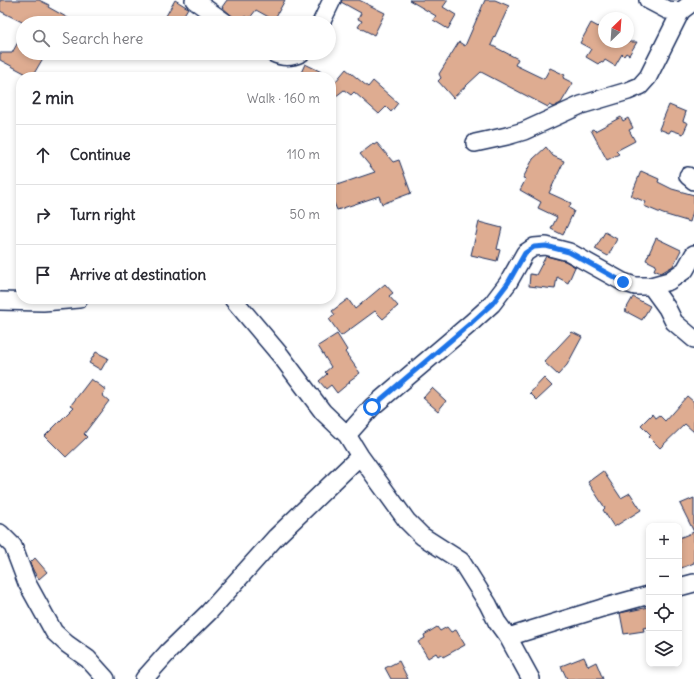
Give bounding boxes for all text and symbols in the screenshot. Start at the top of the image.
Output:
north arrow [598,12,634,48]
search box [16,16,336,60]
icon: search [30,27,52,49]
text: Search here [62,29,143,48]
text: 2 min [32,87,74,109]
text: Walk · 160 m [247,90,320,107]
icon: ahead [32,144,54,166]
text: Continue [70,145,131,164]
text: 110 m [287,146,320,163]
icon: right [32,204,54,226]
text: Turn right [70,205,135,224]
text: 50 m [289,206,320,223]
icon: arrive [32,264,54,286]
text: Arrive at destination [70,265,206,284]
route end [614,273,632,291]
route start [363,398,381,416]
map controls [646,523,682,667]
button: + [646,523,682,559]
button: − [646,559,682,595]
button: locate [646,595,682,631]
button: layers [646,631,682,667]

